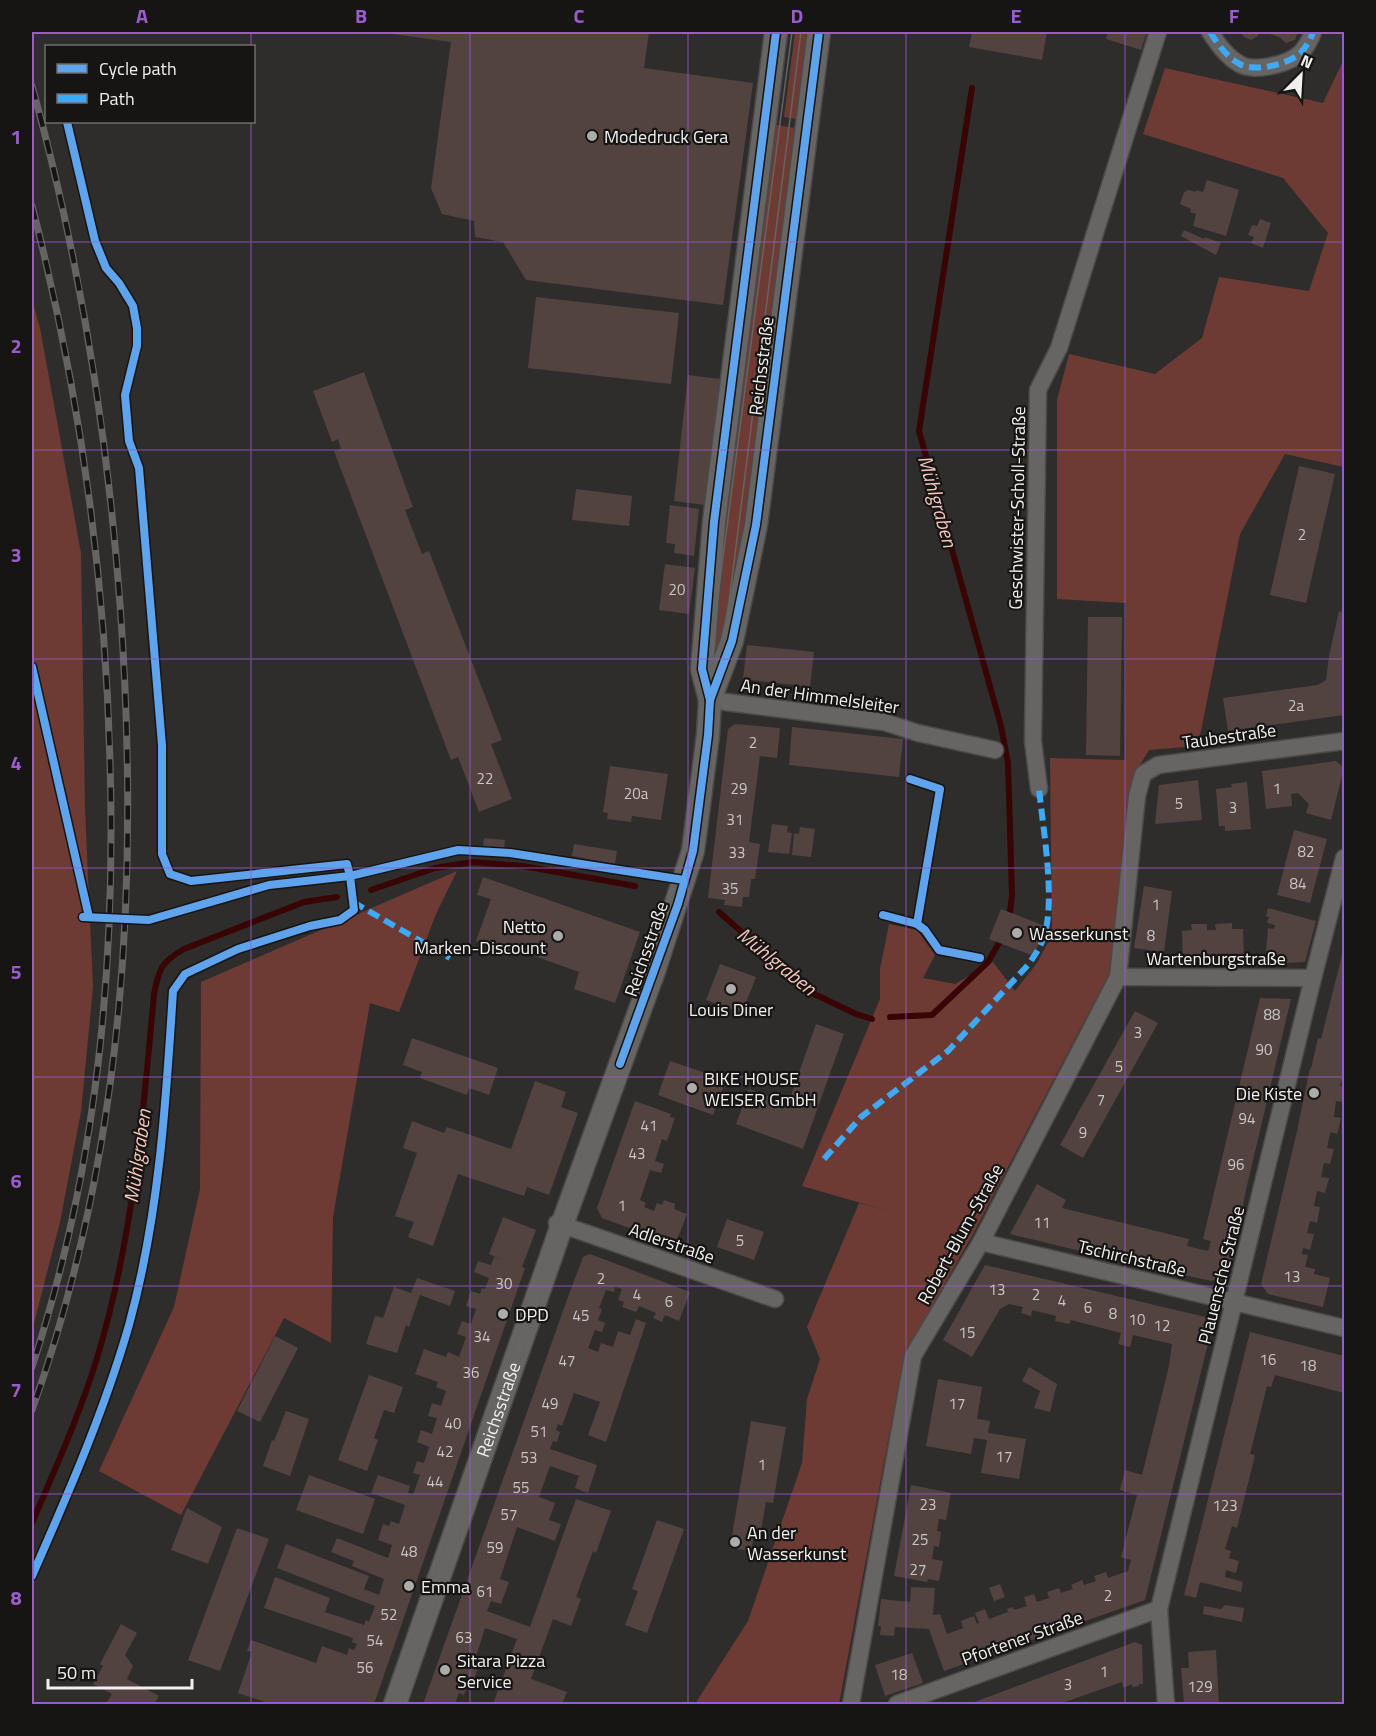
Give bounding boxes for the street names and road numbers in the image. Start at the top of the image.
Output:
street label: Reichsstraße [742,315,780,417]
street label: Geschwister-Scholl-Straße [1002,406,1032,610]
street label: An der Himmelsleiter [739,672,901,720]
street label: Taubestraße [1180,716,1278,756]
street label: Reichsstraße [617,898,675,1000]
street label: Wartenburgstraße [1146,945,1286,972]
street label: Robert-Blum-Straße [910,1159,1010,1309]
street label: Plauensche Straße [1191,1203,1251,1347]
street label: Adlerstraße [626,1216,718,1270]
street label: Tschirchstraße [1075,1232,1189,1284]
street label: Reichsstraße [469,1358,527,1461]
street label: Pfortener Straße [958,1604,1086,1672]

